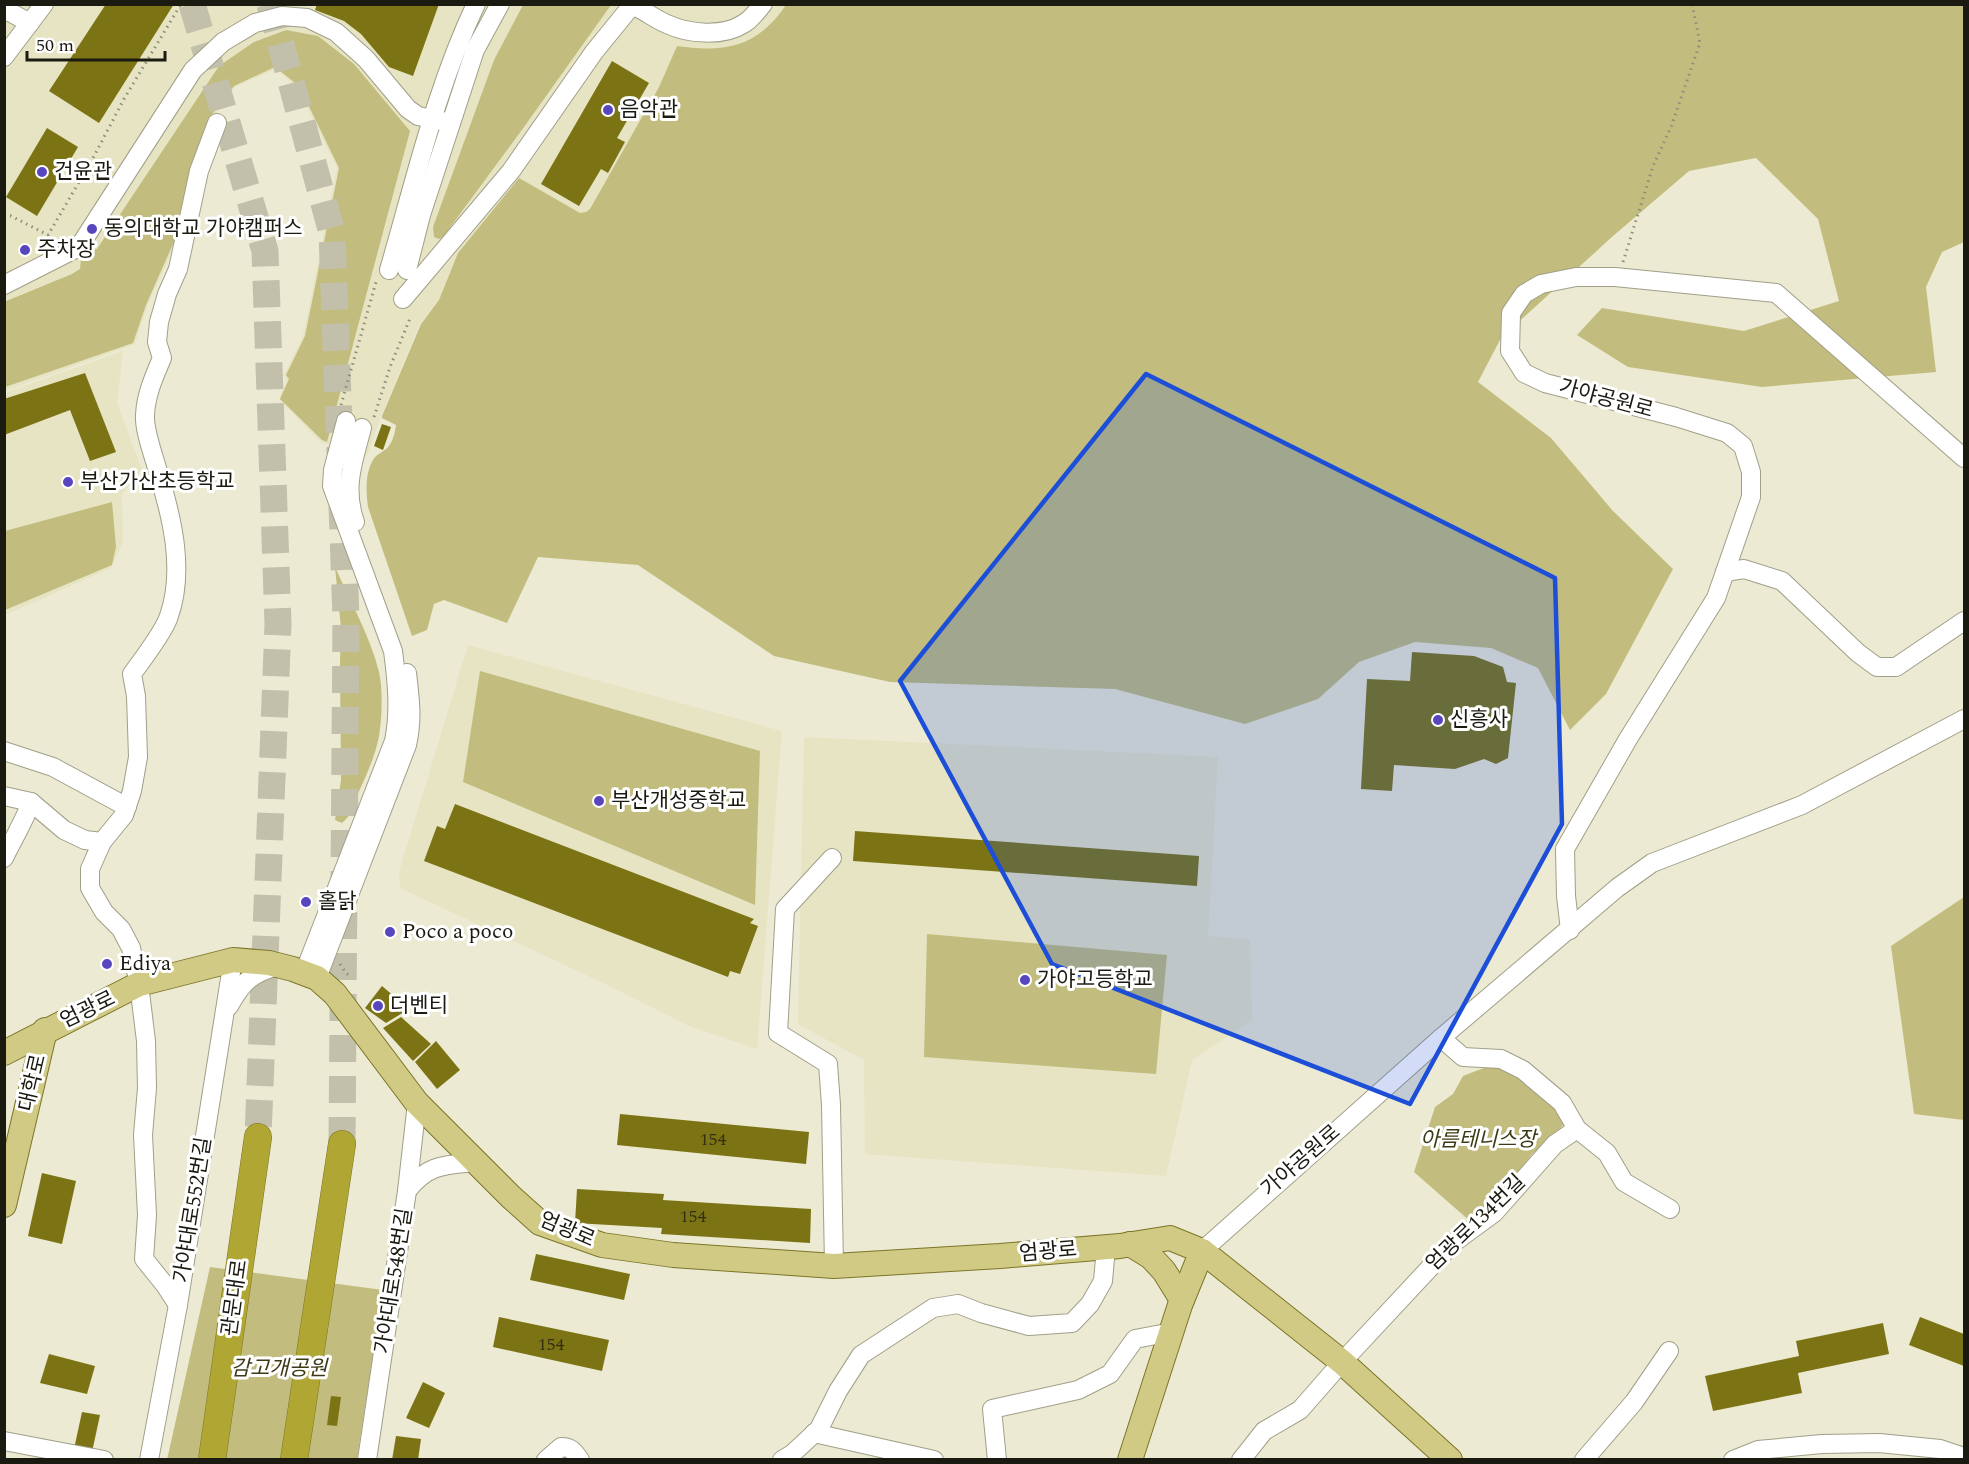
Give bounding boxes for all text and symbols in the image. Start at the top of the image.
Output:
scale bar [27,24,165,62]
text: 50 m [36,32,74,59]
place label: 음악관 [620,94,678,126]
marker: 음악관 [601,103,615,117]
place label: 건윤관 [54,156,112,188]
marker: 건윤관 [35,165,49,179]
place label: 동의대학교 가야캠퍼스 [104,213,302,245]
marker: 동의대학교 가야캠퍼스 [85,222,99,236]
place label: 주차장 [37,234,95,266]
marker: 주차장 [18,243,32,257]
street label: 가야공원로 [1555,371,1657,427]
place label: 부산가산초등학교 [80,466,235,498]
marker: 부산가산초등학교 [61,475,75,489]
place label: 신흥사 [1450,704,1508,736]
marker: 신흥사 [1431,713,1445,727]
place label: 부산개성중학교 [611,785,746,817]
marker: 부산개성중학교 [592,794,606,808]
place label: 홀닭 [318,886,357,918]
marker: 홀닭 [299,895,313,909]
place label: Poco a poco [402,916,513,948]
marker: Poco a poco [383,925,397,939]
place label: Ediya [119,948,172,980]
marker: Ediya [100,957,114,971]
place label: 가야고등학교 [1037,964,1153,996]
marker: 가야고등학교 [1018,973,1032,987]
street label: 엄광로 [55,983,121,1037]
place label: 더벤티 [390,990,448,1022]
marker: 더벤티 [371,999,385,1013]
street label: 대학로 [11,1051,55,1115]
street label: 가야공원로 [1254,1117,1348,1205]
park label: 아름테니스장 [1420,1124,1539,1156]
house number: 154 [700,1126,727,1153]
street label: 가야대로552번길 [166,1135,220,1285]
street label: 엄광로134번길 [1419,1167,1533,1279]
house number: 154 [680,1203,707,1230]
street label: 엄광로 [534,1204,600,1256]
street label: 가야대로548번길 [367,1206,421,1356]
street label: 엄광로 [1018,1234,1078,1270]
street label: 관문대로 [214,1258,256,1338]
house number: 154 [538,1331,565,1358]
park label: 감고개공원 [231,1353,329,1385]

